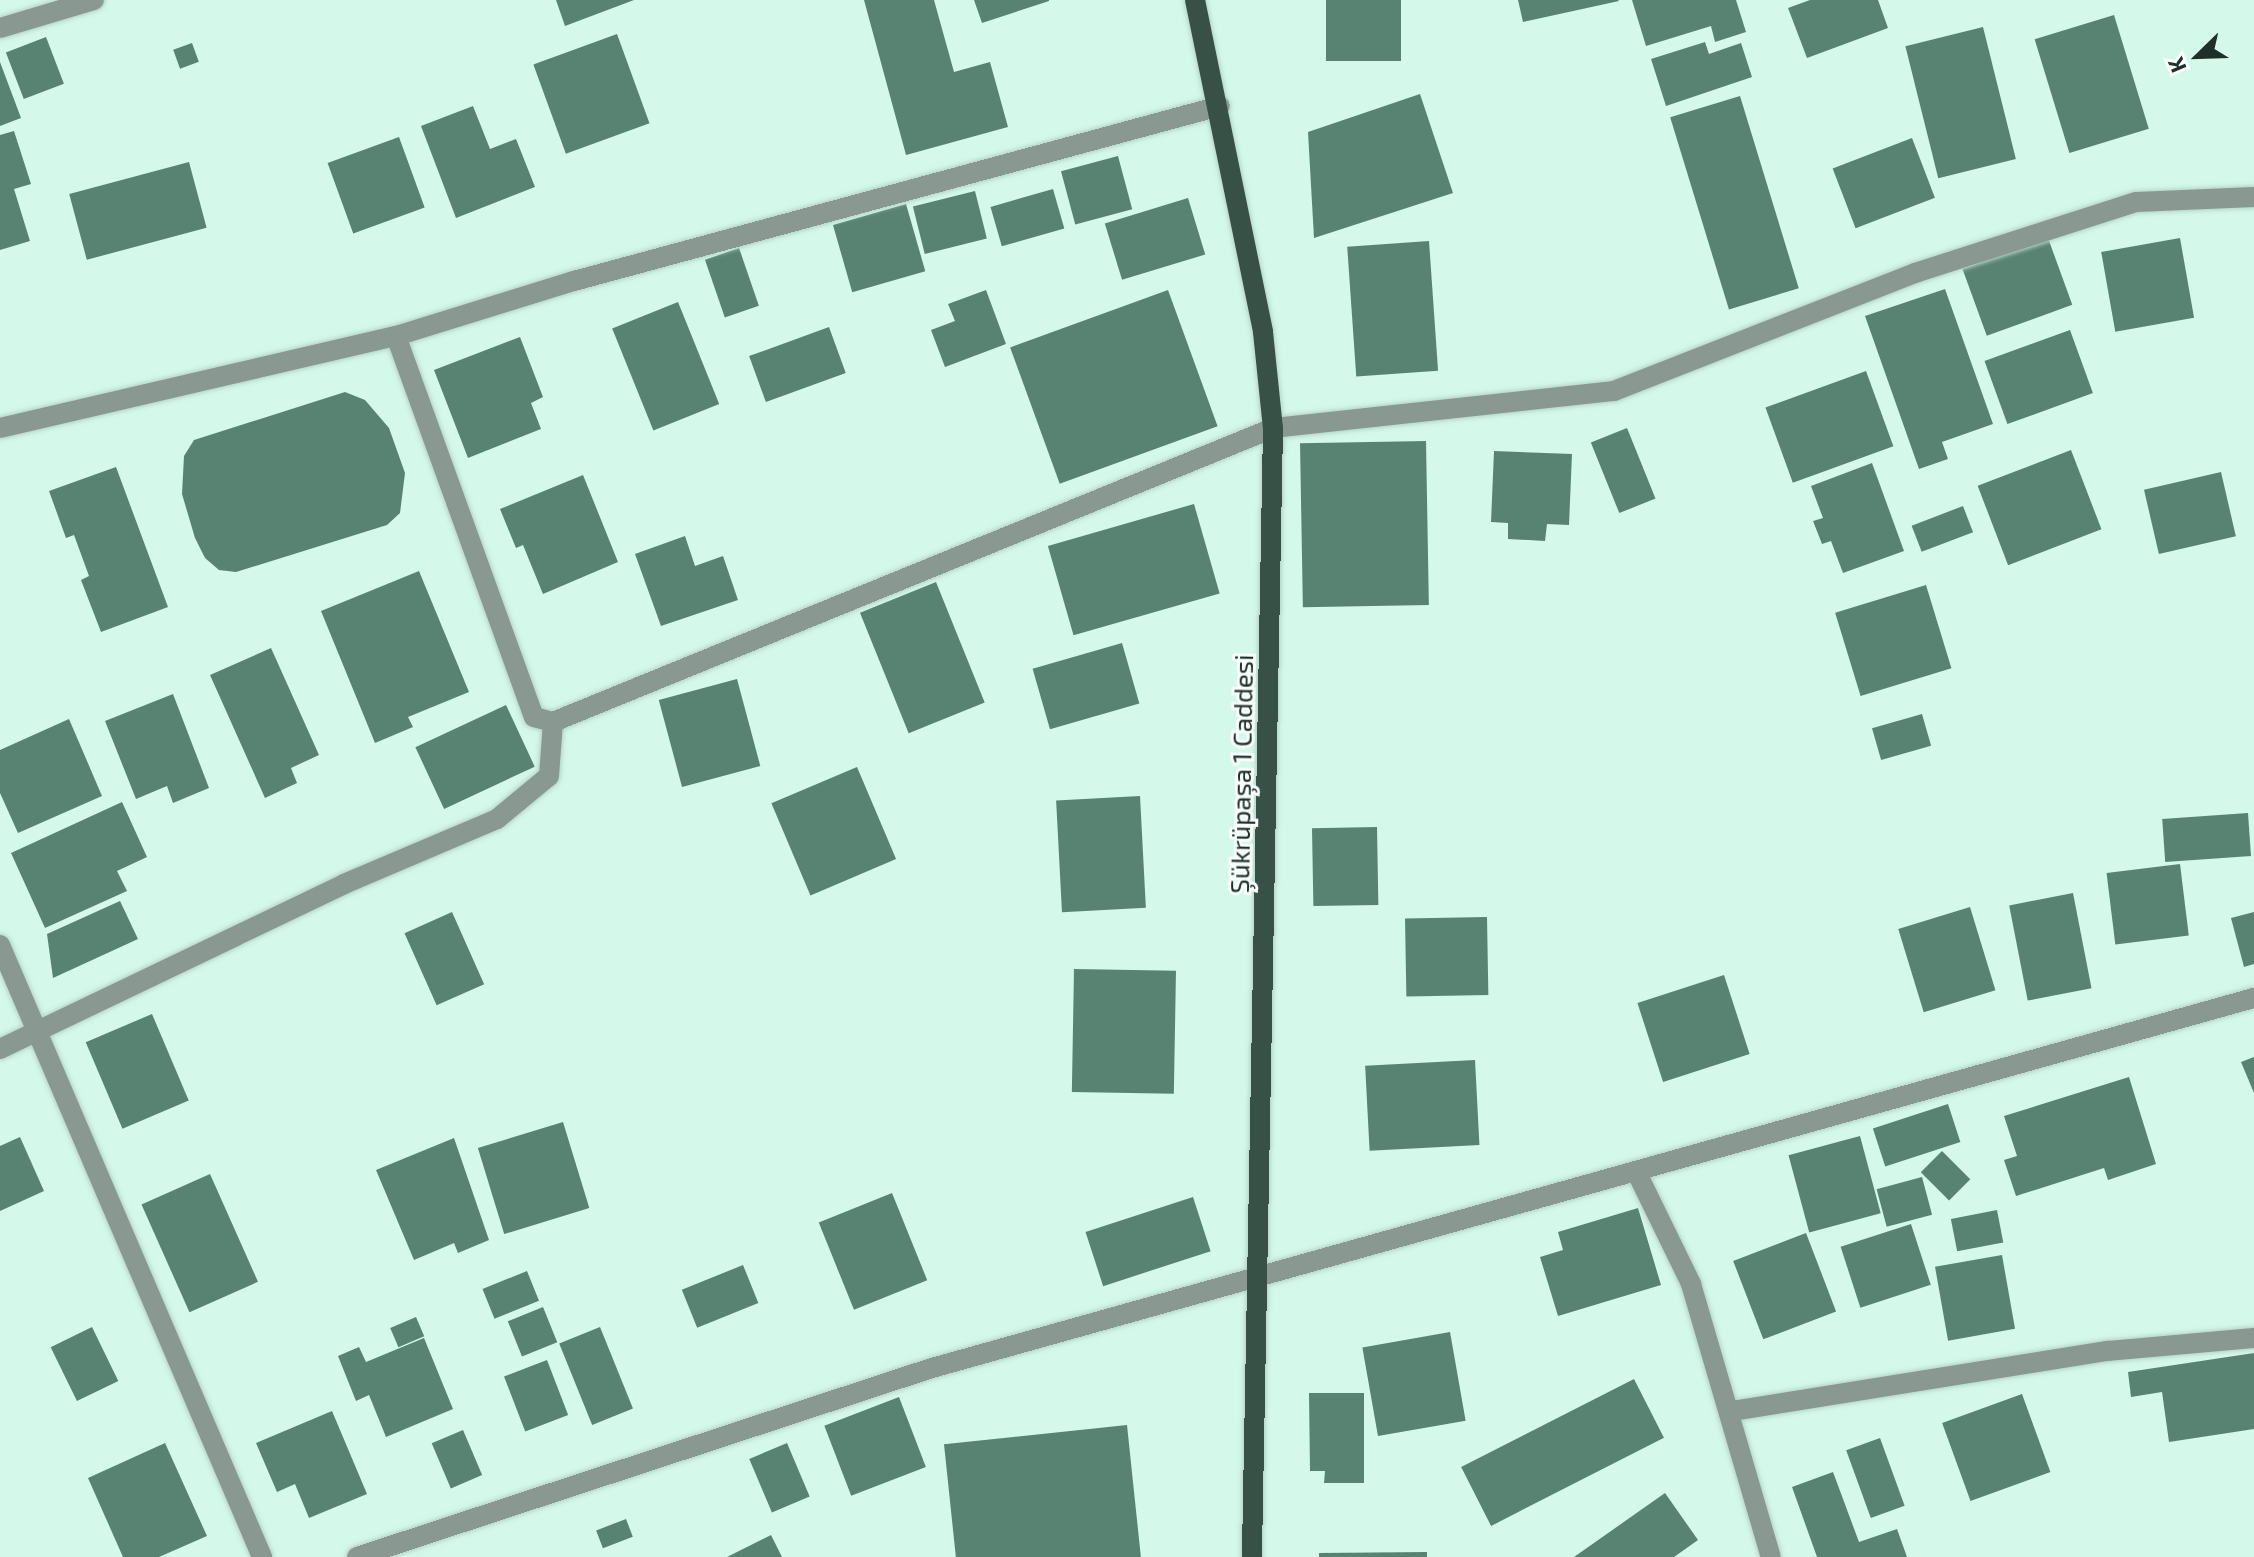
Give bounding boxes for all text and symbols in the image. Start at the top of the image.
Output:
north arrow [2158,16,2238,96]
text: K [2161,54,2191,77]
street label: Şükrüpaşa 1 Caddesi [1223,654,1259,894]

